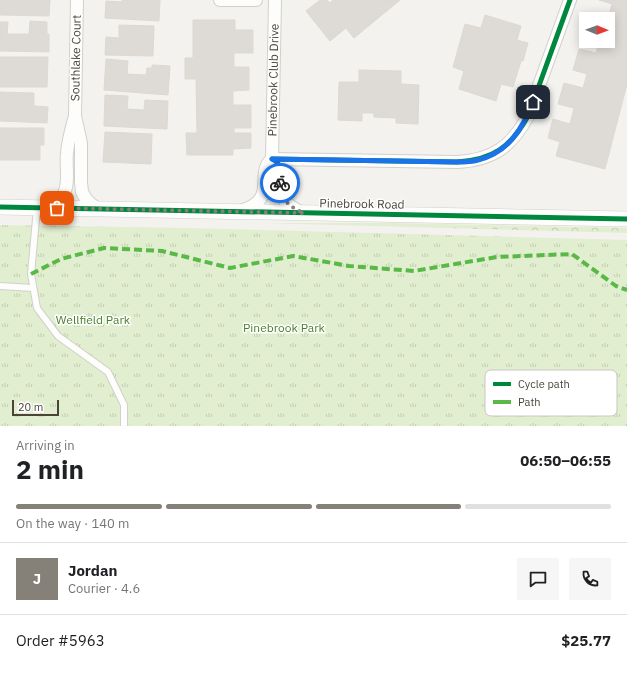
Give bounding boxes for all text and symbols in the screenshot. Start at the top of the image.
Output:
north arrow [579,12,615,48]
map controls [579,12,615,48]
street label: Southlake Court [67,15,84,101]
street label: Pinebrook Club Drive [264,23,282,137]
pin [516,85,550,119]
icon: home [522,91,544,113]
courier [260,163,300,203]
icon: bike [269,172,291,194]
pin [40,191,74,225]
street label: Pinebrook Road [319,195,405,212]
icon: bag [46,197,68,219]
park label: Wellfield Park [56,312,131,327]
park label: Pinebrook Park [243,320,326,335]
legend [485,370,617,416]
text: Cycle path [518,377,570,391]
text: Path [518,395,541,409]
scale bar [12,398,59,417]
text: 20 m [18,400,43,414]
text: Arriving in [16,437,75,454]
text: 06:50–06:55 [520,451,611,470]
text: 2 min [16,452,84,486]
text: On the way · 140 m [16,515,129,532]
button: chat [517,558,559,600]
button: phone [569,558,611,600]
text: Jordan [68,561,117,580]
text: J [33,569,41,588]
text: Courier · 4.6 [68,580,140,597]
text: Order #5963 [16,631,105,650]
text: $25.77 [561,631,611,650]

